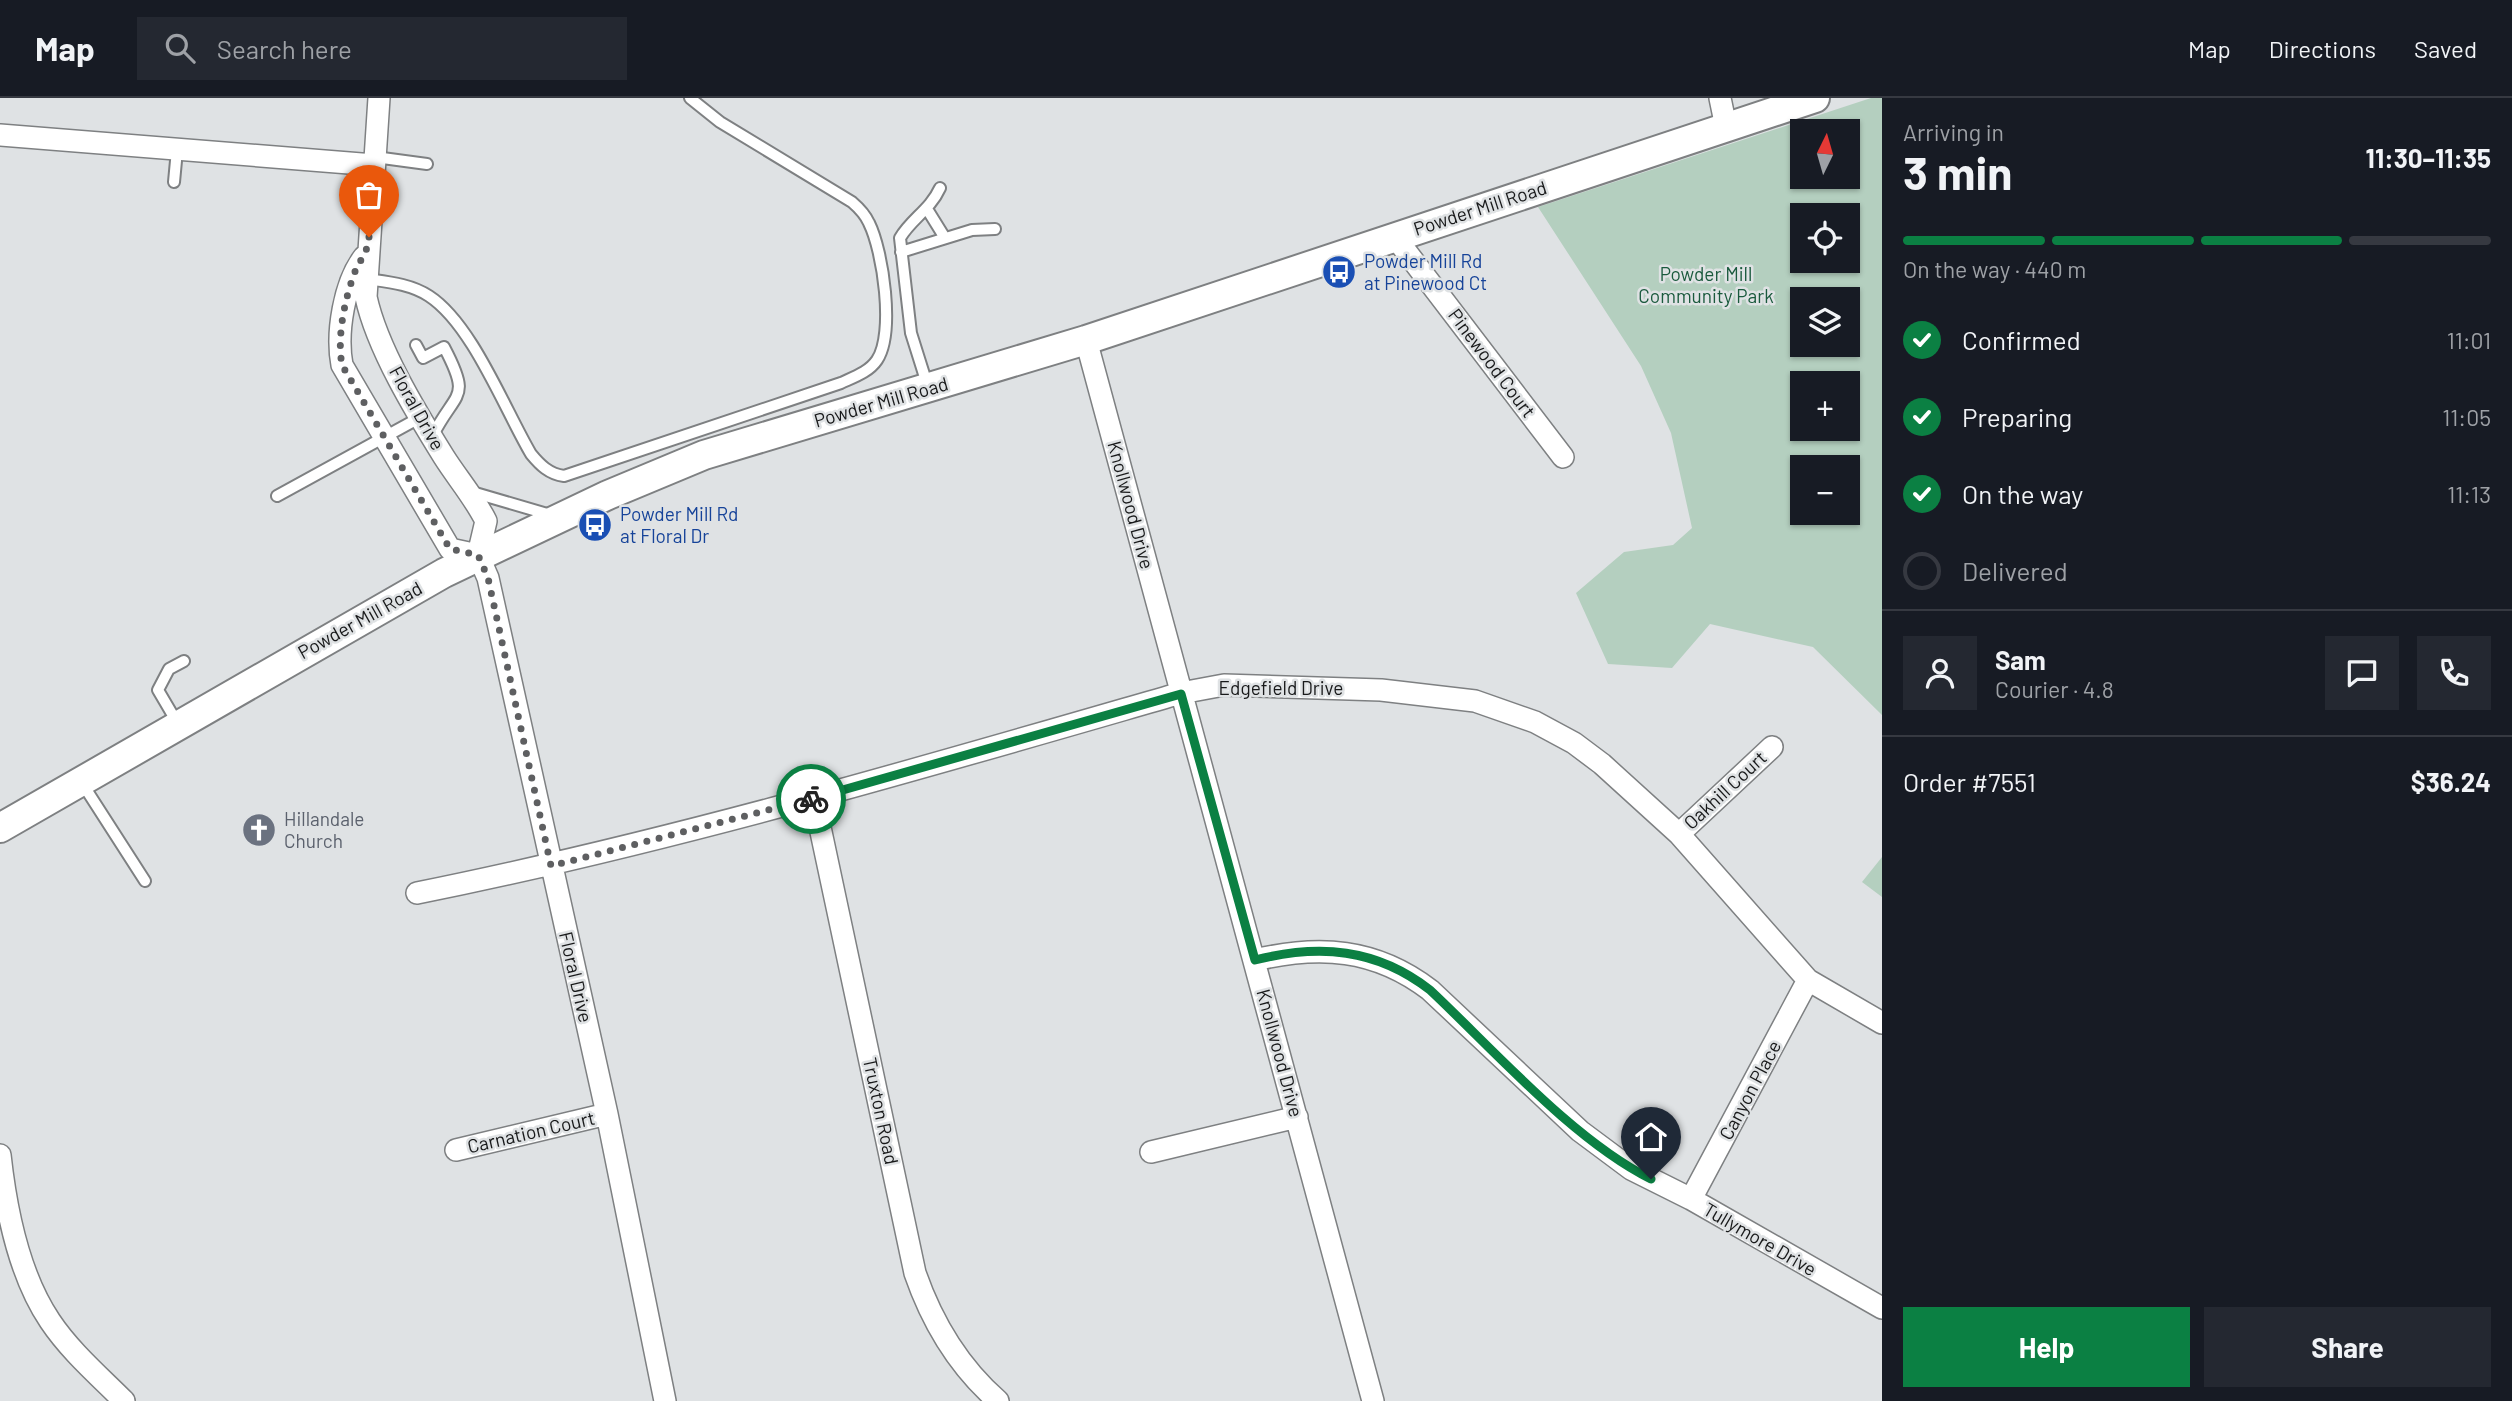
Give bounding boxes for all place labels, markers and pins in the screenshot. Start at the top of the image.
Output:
pin [339,165,399,237]
place label: Powder Mill Rd at Pinewood Ct [1364,249,1487,294]
bus stop icon: Powder Mill Rd at Pinewood Ct [1320,253,1358,291]
place label: Powder Mill Rd at Floral Dr [620,502,738,547]
bus stop icon: Powder Mill Rd at Floral Dr [576,506,614,544]
place label: Hillandale Church [284,807,364,852]
church icon: Hillandale Church [240,811,278,849]
pin [1621,1107,1681,1179]

